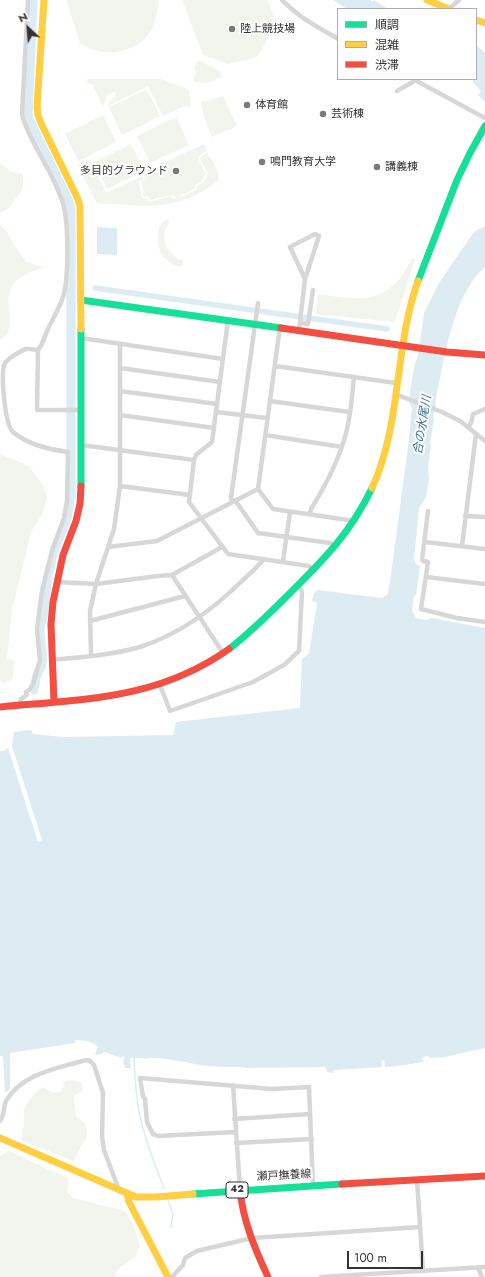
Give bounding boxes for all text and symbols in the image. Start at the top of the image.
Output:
north arrow [8,8,48,48]
text: N [15,8,30,26]
legend [337,8,477,80]
text: 順調 [375,16,399,34]
place label: 陸上競技場 [240,22,295,36]
marker: 陸上競技場 [227,24,237,34]
text: 混雑 [375,36,399,54]
text: 渋滞 [375,56,399,74]
place label: 体育館 [255,98,288,112]
marker: 体育館 [242,100,252,110]
place label: 芸術棟 [331,107,364,121]
marker: 芸術棟 [318,109,328,119]
place label: 鳴門教育大学 [270,155,336,169]
marker: 鳴門教育大学 [257,157,267,167]
place label: 講義棟 [385,160,418,174]
marker: 講義棟 [372,162,382,172]
place label: 多目的グラウンド [80,164,168,178]
marker: 多目的グラウンド [171,166,181,176]
water label: 合の水尾川 [411,394,435,456]
street label: 瀬戸撫養線 [256,1168,312,1184]
road number: 42 [226,1182,248,1198]
scale bar [349,1243,425,1269]
text: 100 m [354,1249,387,1267]

